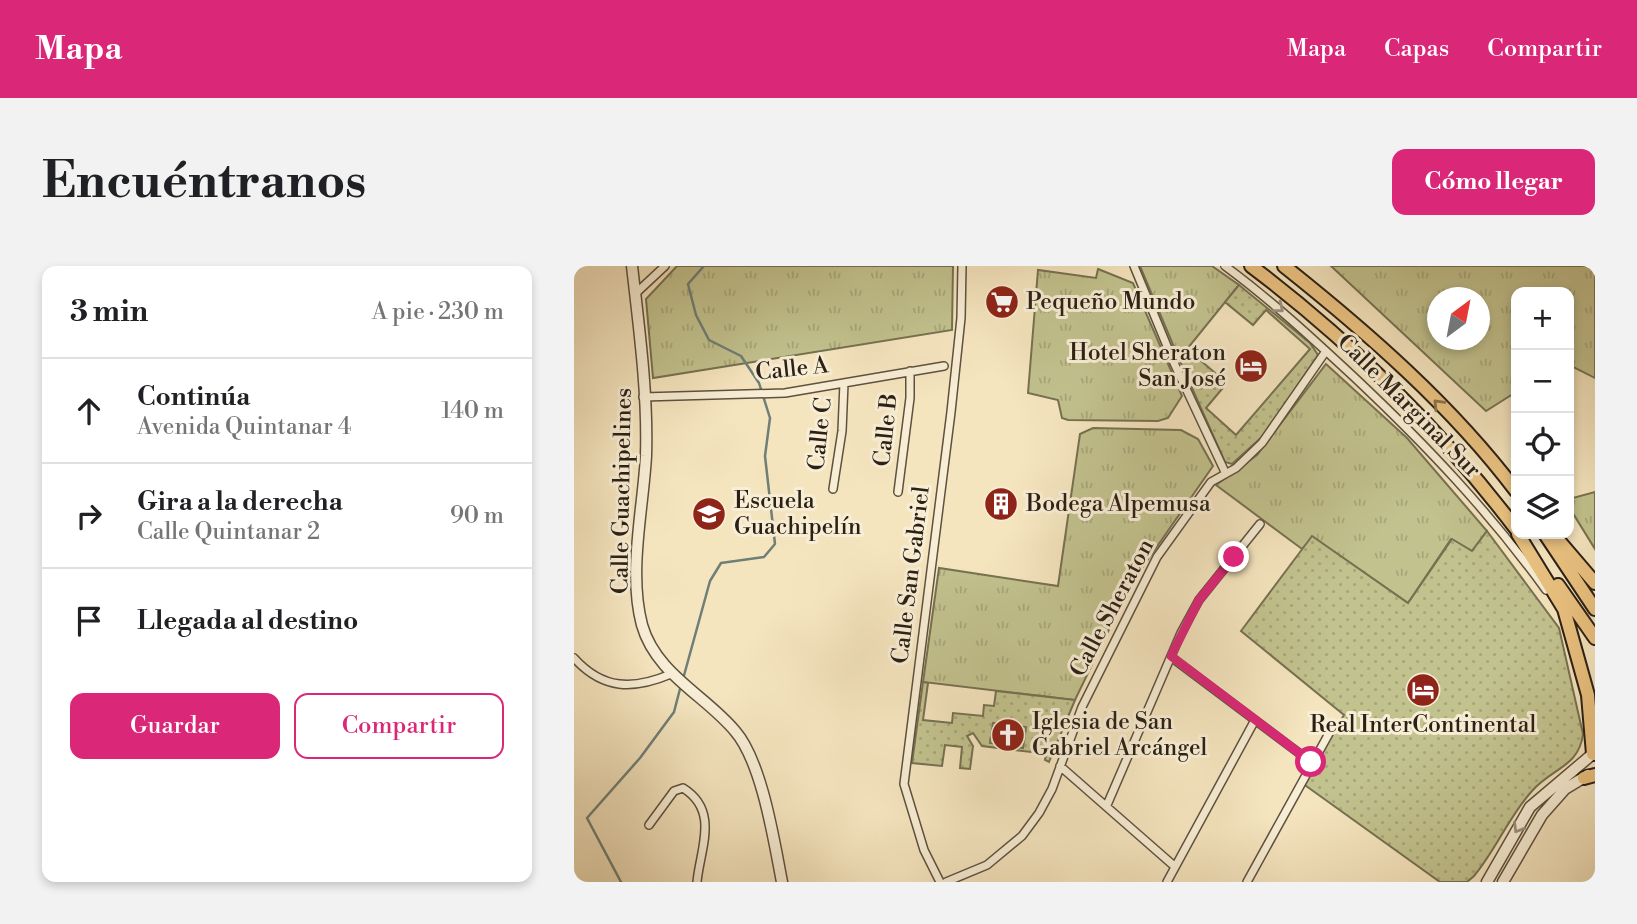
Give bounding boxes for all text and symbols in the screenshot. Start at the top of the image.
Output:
text: Mapa [35,29,122,70]
text: Mapa [1287,34,1346,64]
text: Capas [1384,34,1449,64]
text: Compartir [1487,34,1602,64]
button: Cómo llegar [1392,149,1595,215]
text: Encuéntranos [42,152,366,213]
supermarket icon: Pequeño Mundo [983,283,1021,321]
north arrow [1427,287,1490,350]
map controls [1511,287,1574,539]
button: + [1511,287,1574,350]
place label: Pequeño Mundo [1026,288,1195,316]
text: 3 min [70,293,148,331]
text: A pie · 230 m [372,298,504,326]
one-way arrow [1271,299,1283,312]
street label: Calle Marginal Sur [1331,328,1487,484]
place label: Hotel Sheraton San José [1069,339,1226,393]
hotel icon: Hotel Sheraton San José [1232,347,1270,385]
button: − [1511,350,1574,413]
street label: Calle A [754,351,831,387]
text: Continúa [137,381,250,413]
street label: Calle Guachipelines [606,387,638,595]
icon: ahead [70,392,108,430]
street label: Calle B [868,392,904,468]
street label: Calle C [802,396,838,472]
text: 140 m [441,397,504,425]
one-way arrow [1433,399,1446,412]
text: Avenida Quintanar 4 [137,413,351,441]
button: locate [1511,413,1574,476]
button: layers [1511,476,1574,539]
street label: Calle San Gabriel [886,484,936,665]
building icon: Bodega Alpemusa [982,485,1020,523]
text: Gira a la derecha [137,486,343,518]
place label: Escuela Guachipelín [734,487,862,541]
place label: Bodega Alpemusa [1025,490,1211,518]
school or university icon: Escuela Guachipelín [690,495,728,533]
icon: right [70,497,108,535]
text: 90 m [450,502,504,530]
text: Calle Quintanar 2 [137,518,320,546]
street label: Calle Sheraton [1064,534,1160,682]
route end [1218,541,1249,572]
icon: arrive [70,602,108,640]
text: Llegada al destino [137,605,358,637]
hotel icon: Real InterContinental [1404,671,1442,709]
button: Guardar [70,693,280,759]
button: Compartir [294,693,504,759]
place label: Iglesia de San Gabriel Arcángel [1032,708,1207,762]
place label: Real InterContinental [1310,711,1536,739]
church icon: Iglesia de San Gabriel Arcángel [989,716,1027,754]
route start [1295,746,1326,777]
one-way arrow [1513,820,1526,833]

